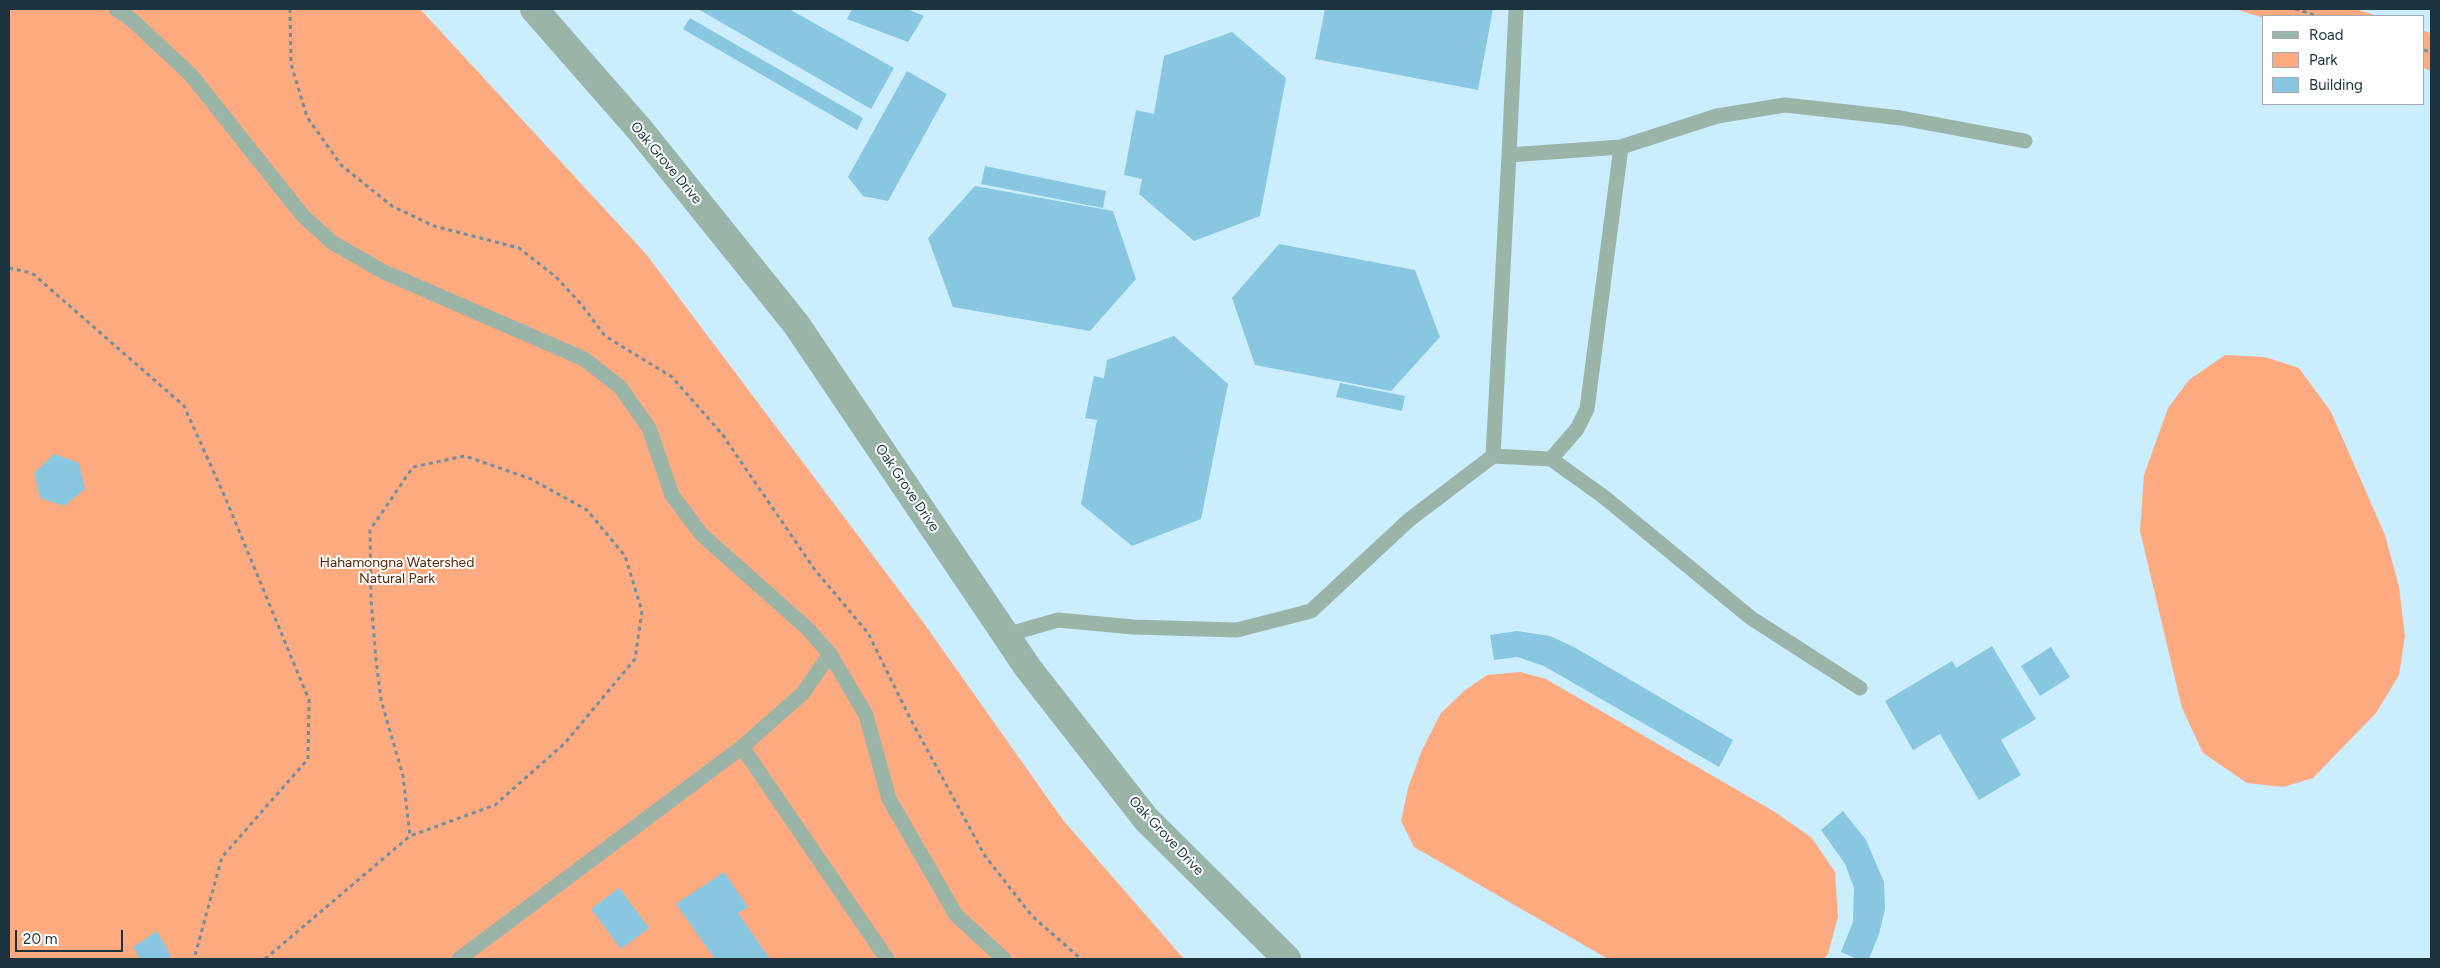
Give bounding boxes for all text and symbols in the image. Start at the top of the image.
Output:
legend [2262,15,2425,105]
text: Road [2309,26,2344,44]
text: Park [2309,51,2338,69]
text: Building [2309,76,2363,94]
street label: Oak Grove Drive [627,118,705,208]
street label: Oak Grove Drive [871,441,943,535]
park label: Hahamongna Watershed Natural Park [320,555,474,588]
street label: Oak Grove Drive [1125,793,1207,879]
scale bar [18,920,125,952]
text: 20 m [23,930,57,948]

